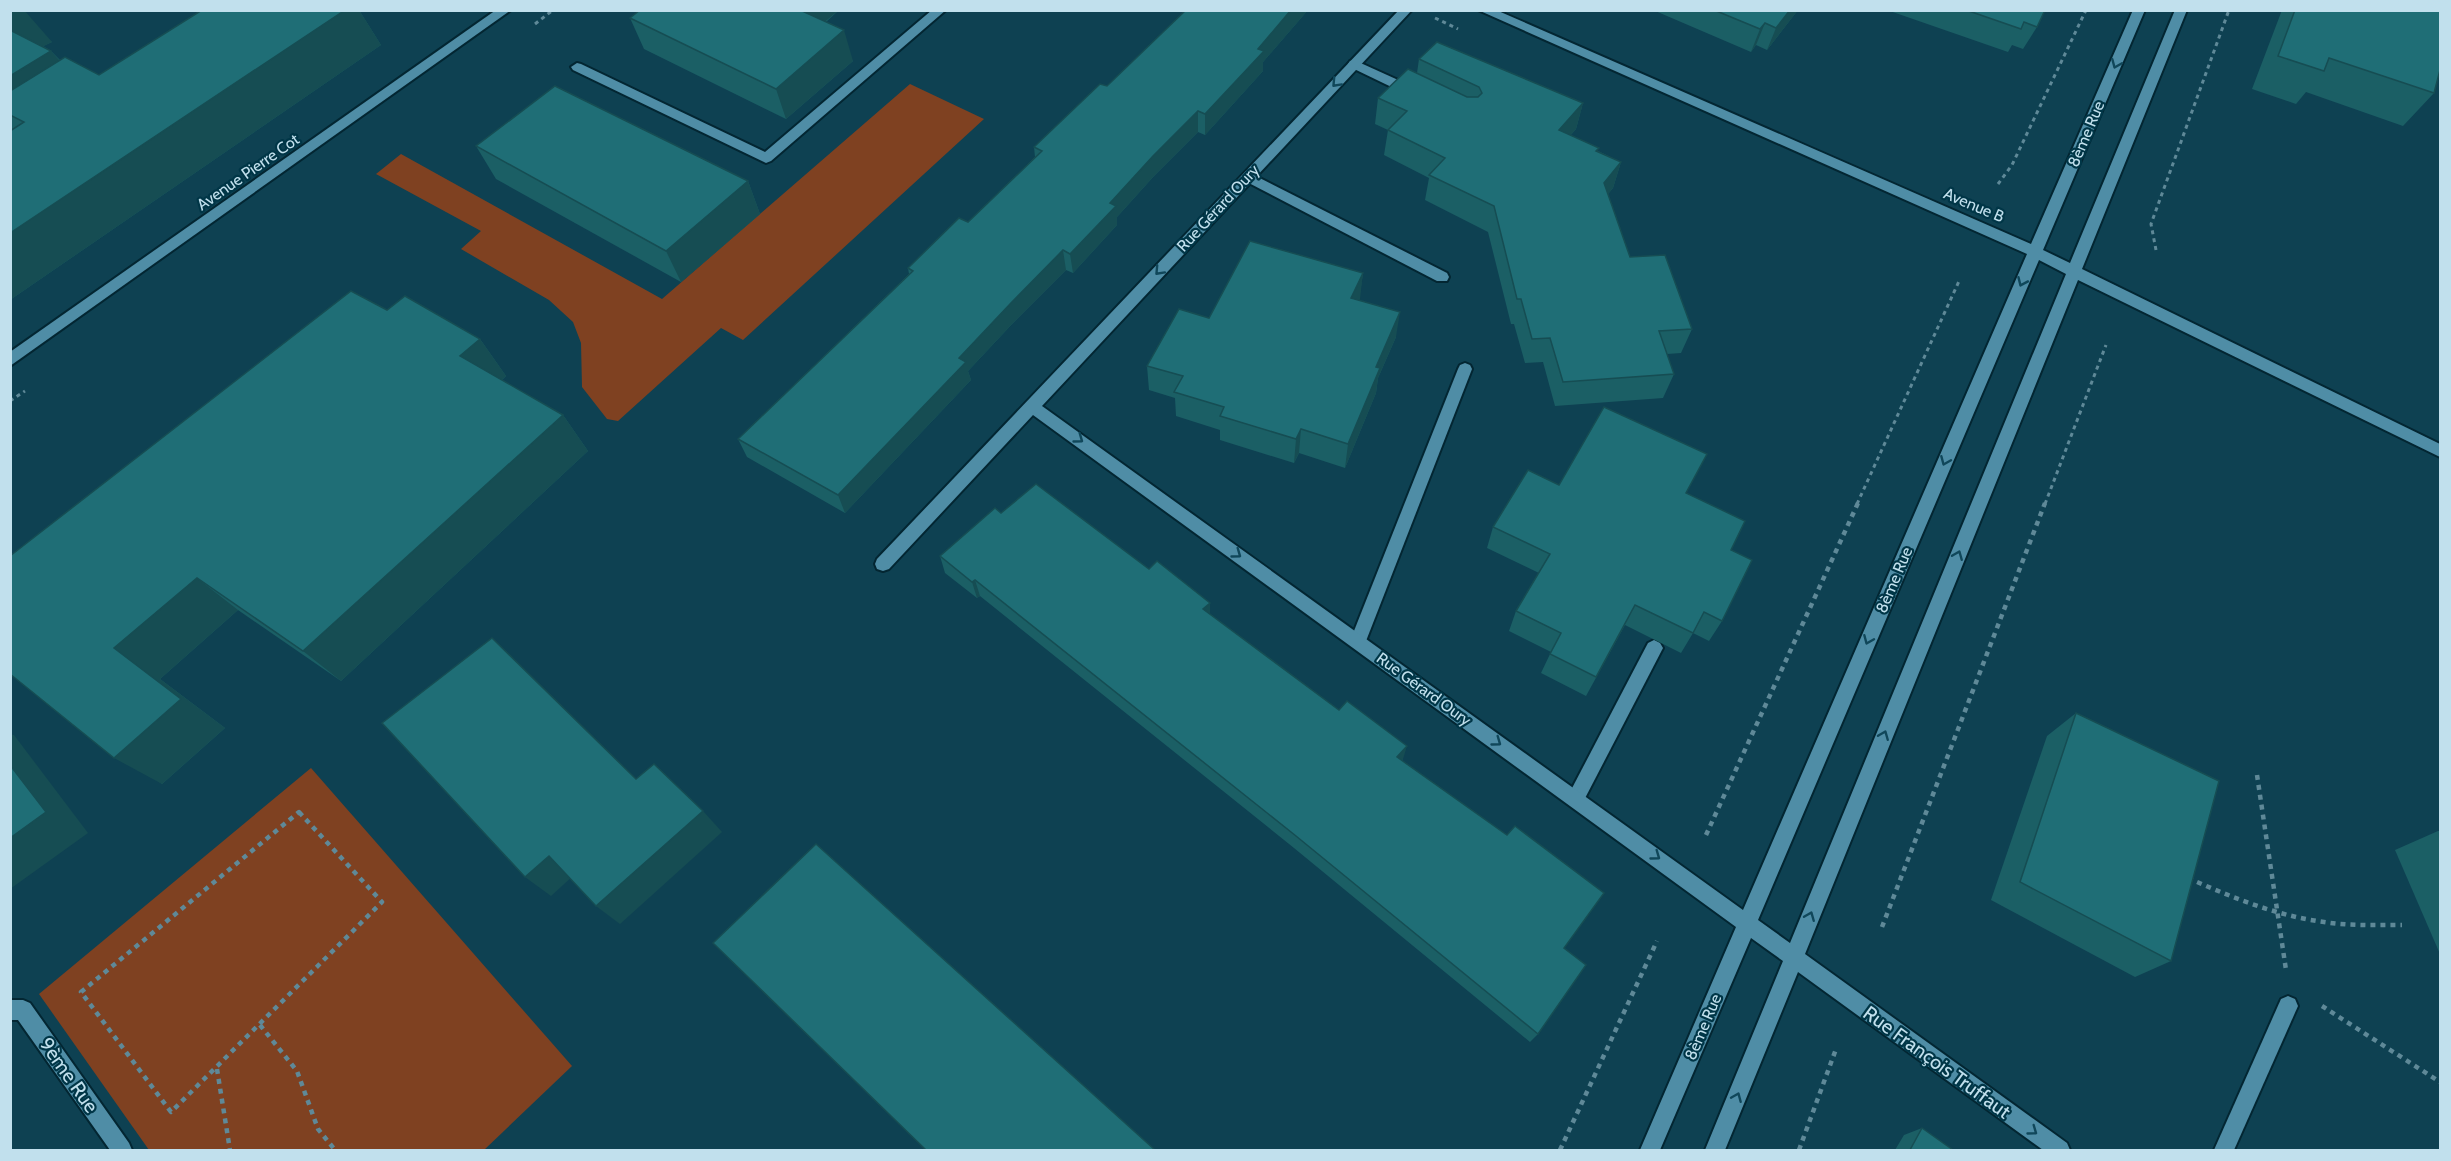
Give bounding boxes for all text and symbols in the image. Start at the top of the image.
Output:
one-way arrow [2111,58,2123,69]
one-way arrow [1332,77,1343,87]
street label: 8ème Rue [2064,98,2108,170]
street label: Avenue Pierre Cot [193,129,303,214]
street label: Rue Gérard Oury [1173,160,1263,256]
street label: Avenue B [1941,184,2008,226]
one-way arrow [1155,264,1166,274]
one-way arrow [2017,275,2029,286]
one-way arrow [1073,432,1084,443]
one-way arrow [1940,455,1952,466]
street label: 8ème Rue [1872,544,1916,616]
one-way arrow [1231,547,1242,558]
one-way arrow [1951,550,1963,561]
one-way arrow [1864,634,1876,645]
street label: Rue Gérard Oury [1373,648,1475,730]
one-way arrow [1877,731,1889,742]
one-way arrow [1491,734,1502,745]
one-way arrow [1649,849,1660,860]
one-way arrow [1803,911,1815,922]
street label: 8ème Rue [1681,991,1725,1063]
street label: Rue François Truffaut [1859,1001,2016,1124]
street label: 9ème Rue [34,1033,104,1117]
one-way arrow [1730,1092,1742,1103]
one-way arrow [2026,1124,2037,1135]

